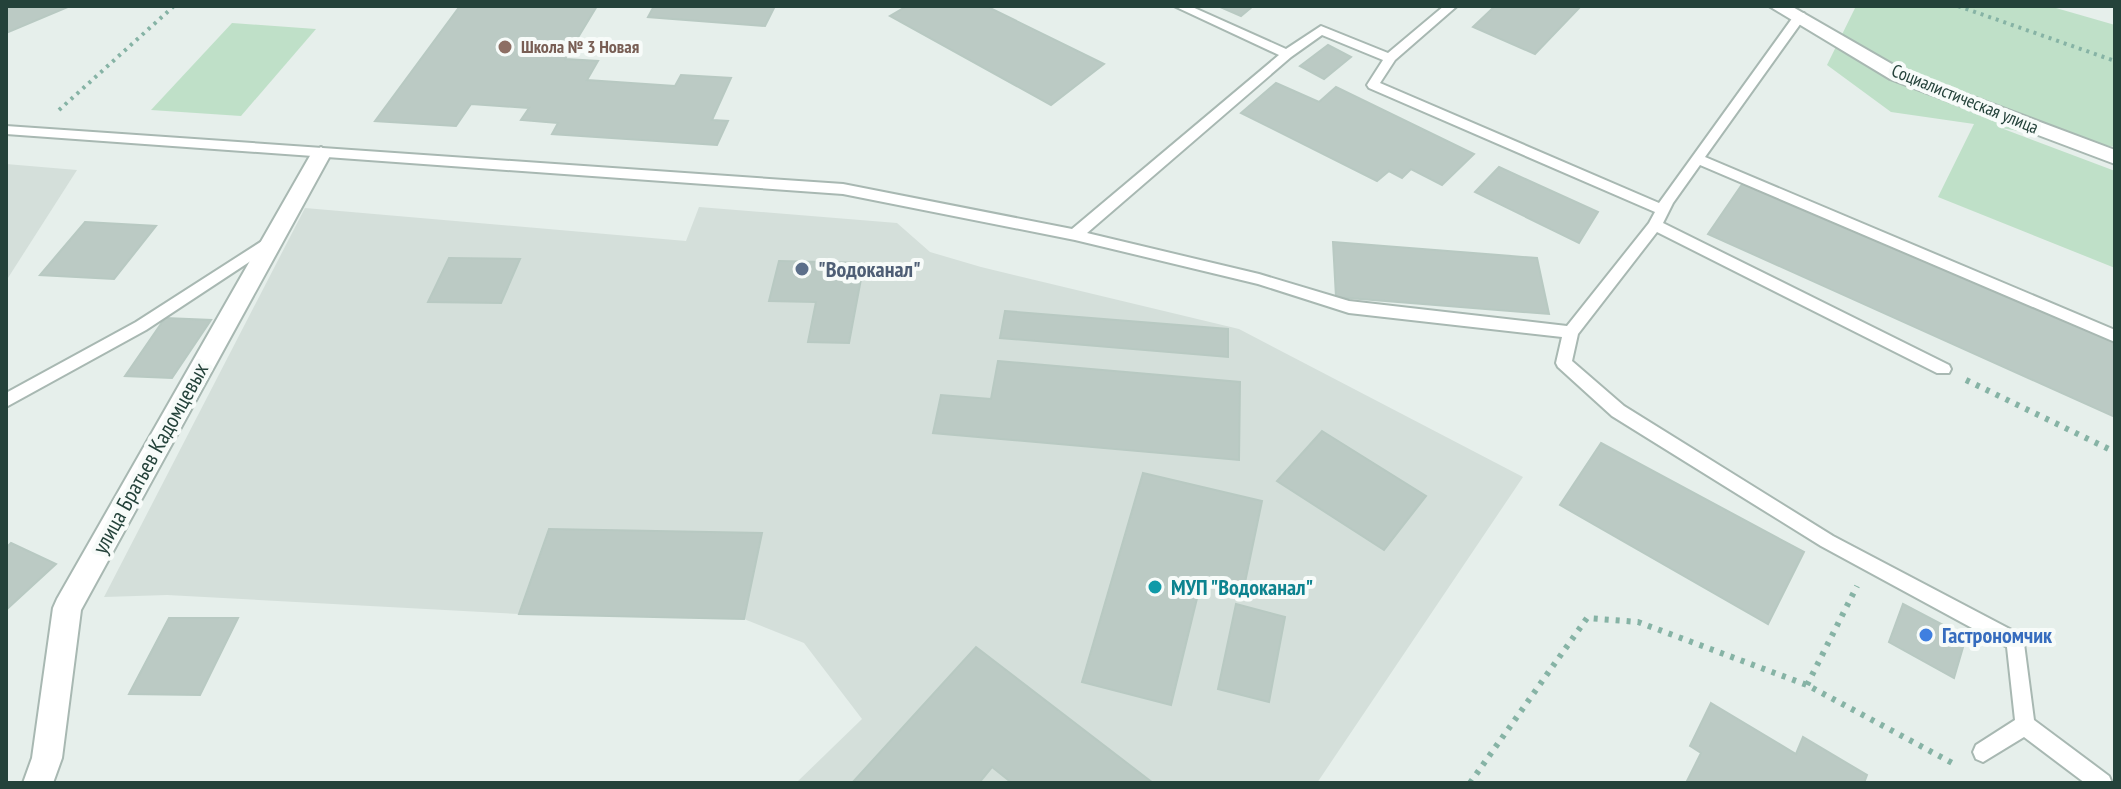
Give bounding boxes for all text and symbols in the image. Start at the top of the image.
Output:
place label: Школа № 3 Новая [521,35,639,58]
marker: Школа № 3 Новая [496,38,514,56]
street label: Социалистическая улица [1888,59,2042,138]
place label: "Водоканал" [818,255,921,283]
marker: "Водоканал" [793,260,811,278]
street label: улица Братьев Кадомцевых [86,357,214,559]
place label: МУП "Водоканал" [1171,573,1313,601]
marker: МУП "Водоканал" [1146,578,1164,596]
place label: Гастрономчик [1942,621,2053,649]
marker: Гастрономчик [1917,626,1935,644]

